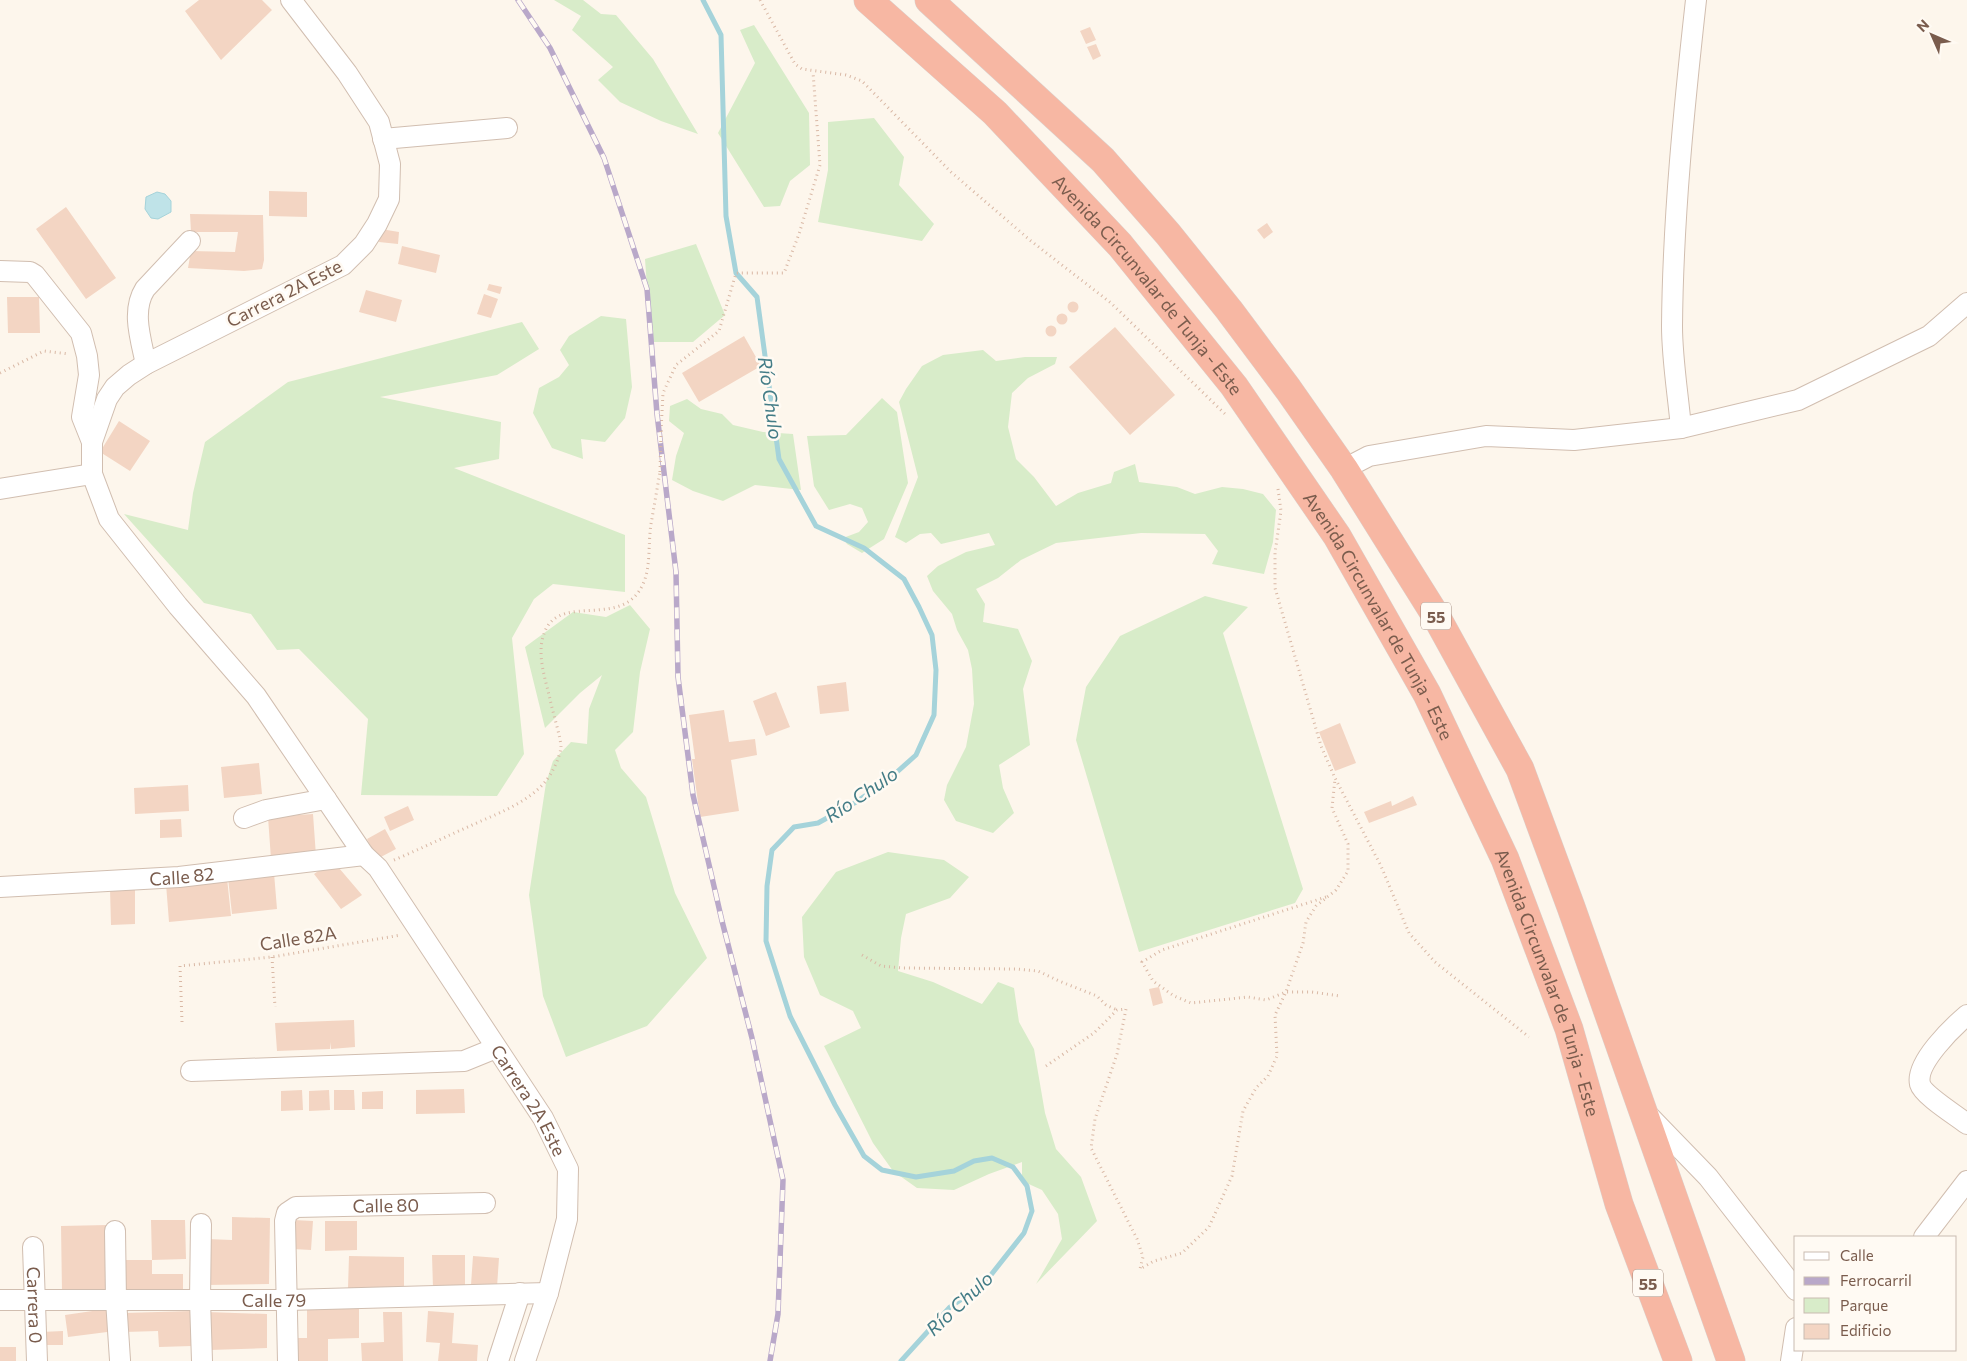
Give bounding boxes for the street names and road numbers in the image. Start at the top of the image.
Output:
street label: Avenida Circunvalar de Tunja - Este [1048,170,1248,399]
street label: Carrera 2A Este [223,254,345,332]
street label: Avenida Circunvalar de Tunja - Este [1299,488,1458,743]
road number: 55 [1421,602,1451,630]
street label: Avenida Circunvalar de Tunja - Este [1491,845,1604,1119]
street label: Calle 82 [149,862,215,890]
street label: Calle 82A [258,921,338,955]
street label: Carrera 2A Este [487,1040,571,1160]
street label: Calle 80 [352,1193,419,1217]
street label: Carrera 0 [23,1266,47,1344]
road number: 55 [1633,1270,1663,1296]
street label: Calle 79 [242,1288,306,1311]

